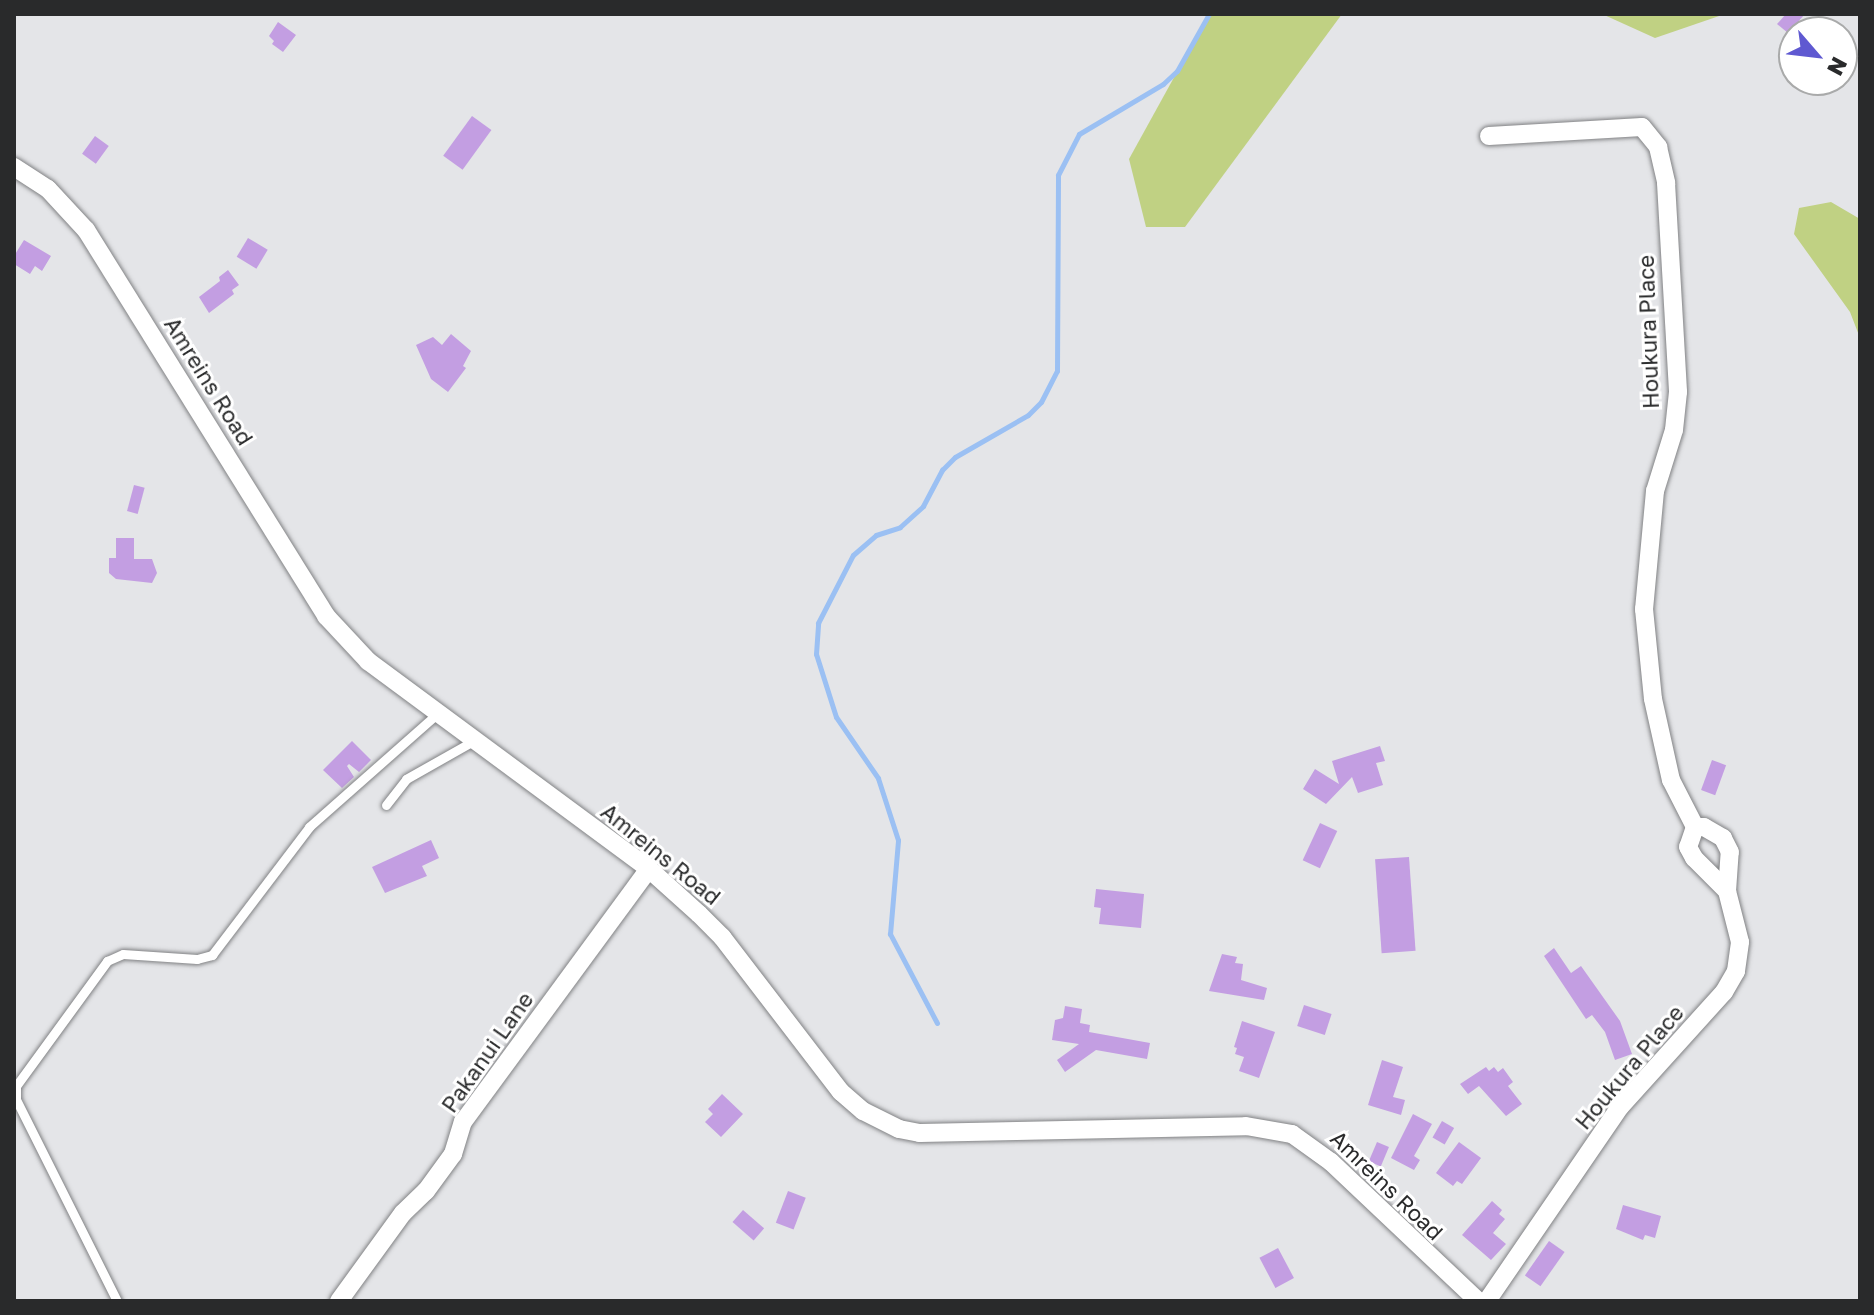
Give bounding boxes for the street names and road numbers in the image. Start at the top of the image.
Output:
street label: Houkura Place [1632,255,1664,409]
street label: Amreins Road [159,312,259,450]
street label: Amreins Road [596,798,726,910]
street label: Pakanui Lane [436,987,538,1117]
street label: Houkura Place [1569,1000,1689,1134]
street label: Amreins Road [1325,1125,1449,1245]

